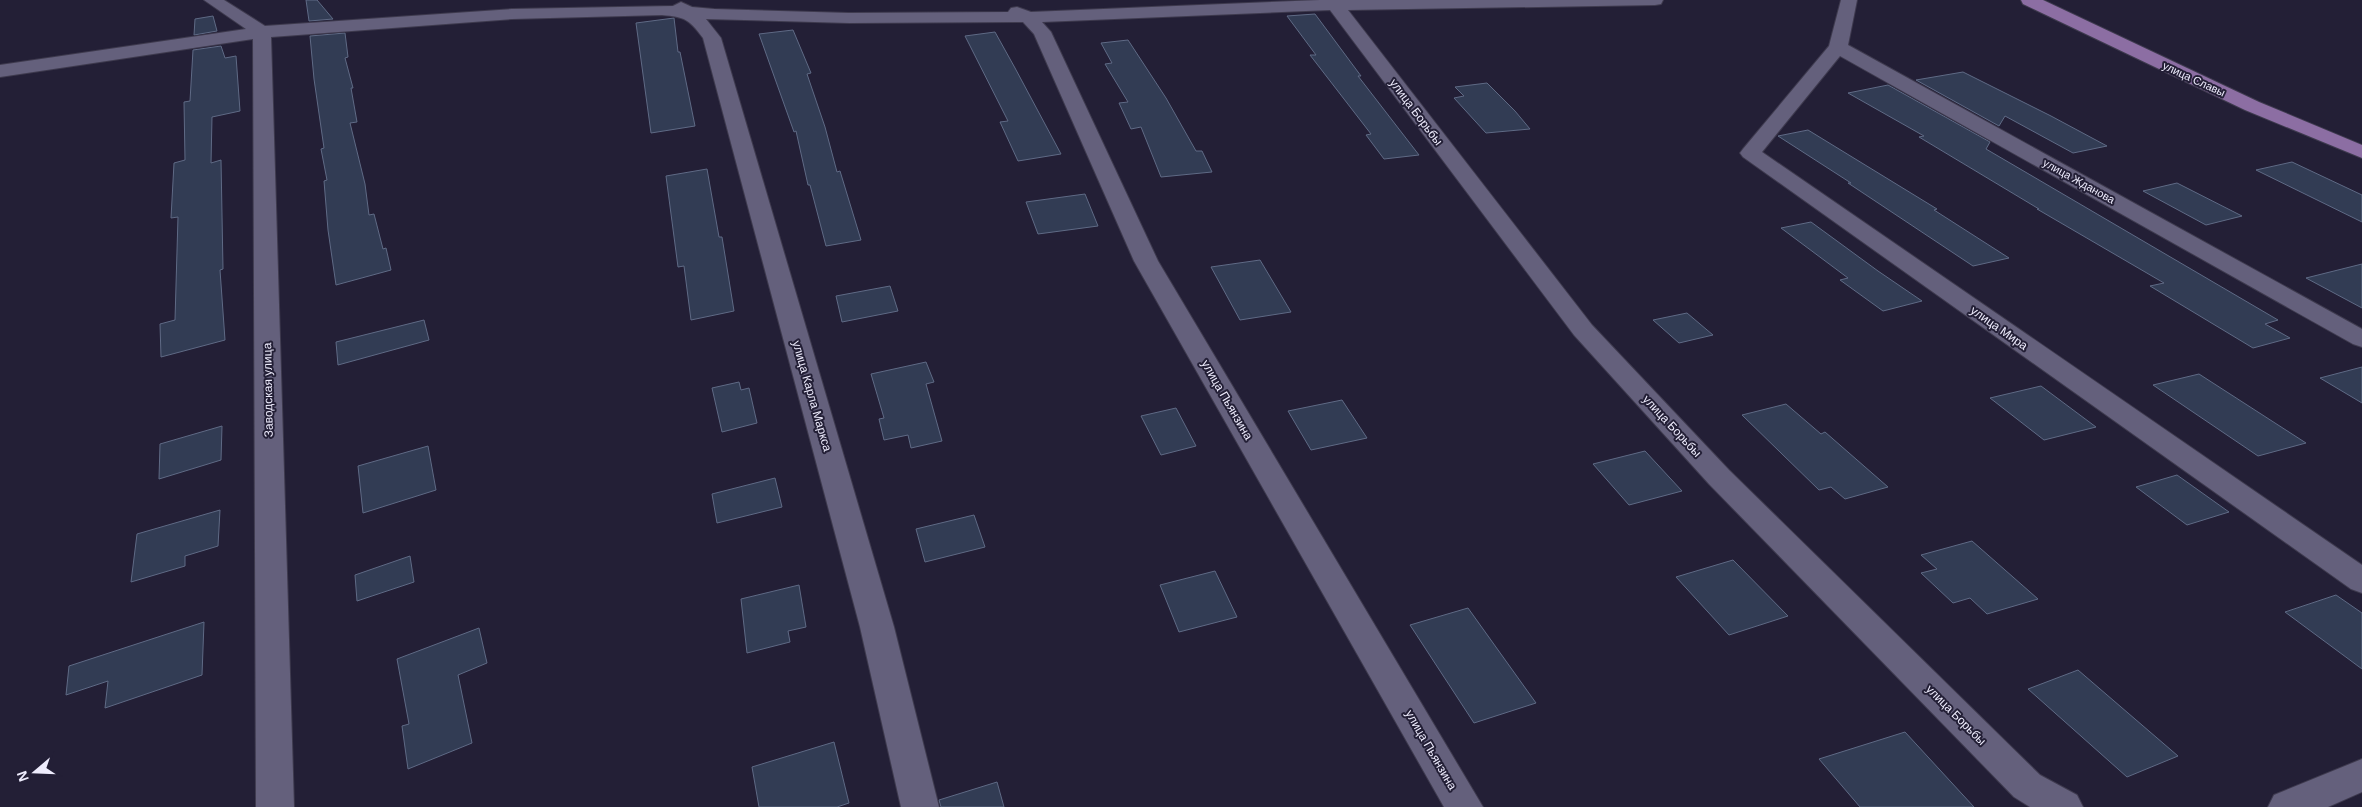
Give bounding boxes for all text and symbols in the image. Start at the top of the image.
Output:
street label: улица Славы [2161,59,2227,99]
street label: улица Борьбы [1387,76,1445,148]
street label: улица Жданова [2041,156,2118,206]
street label: улица Мира [1968,303,2030,353]
street label: улица Карла Маркса [789,339,835,453]
street label: Заводская улица [260,342,276,437]
street label: улица Пьянзина [1198,358,1256,443]
street label: улица Борьбы [1640,392,1704,460]
street label: улица Борьбы [1923,682,1989,748]
street label: улица Пьянзина [1402,708,1460,793]
north arrow [10,747,60,797]
text: N [13,769,32,784]

